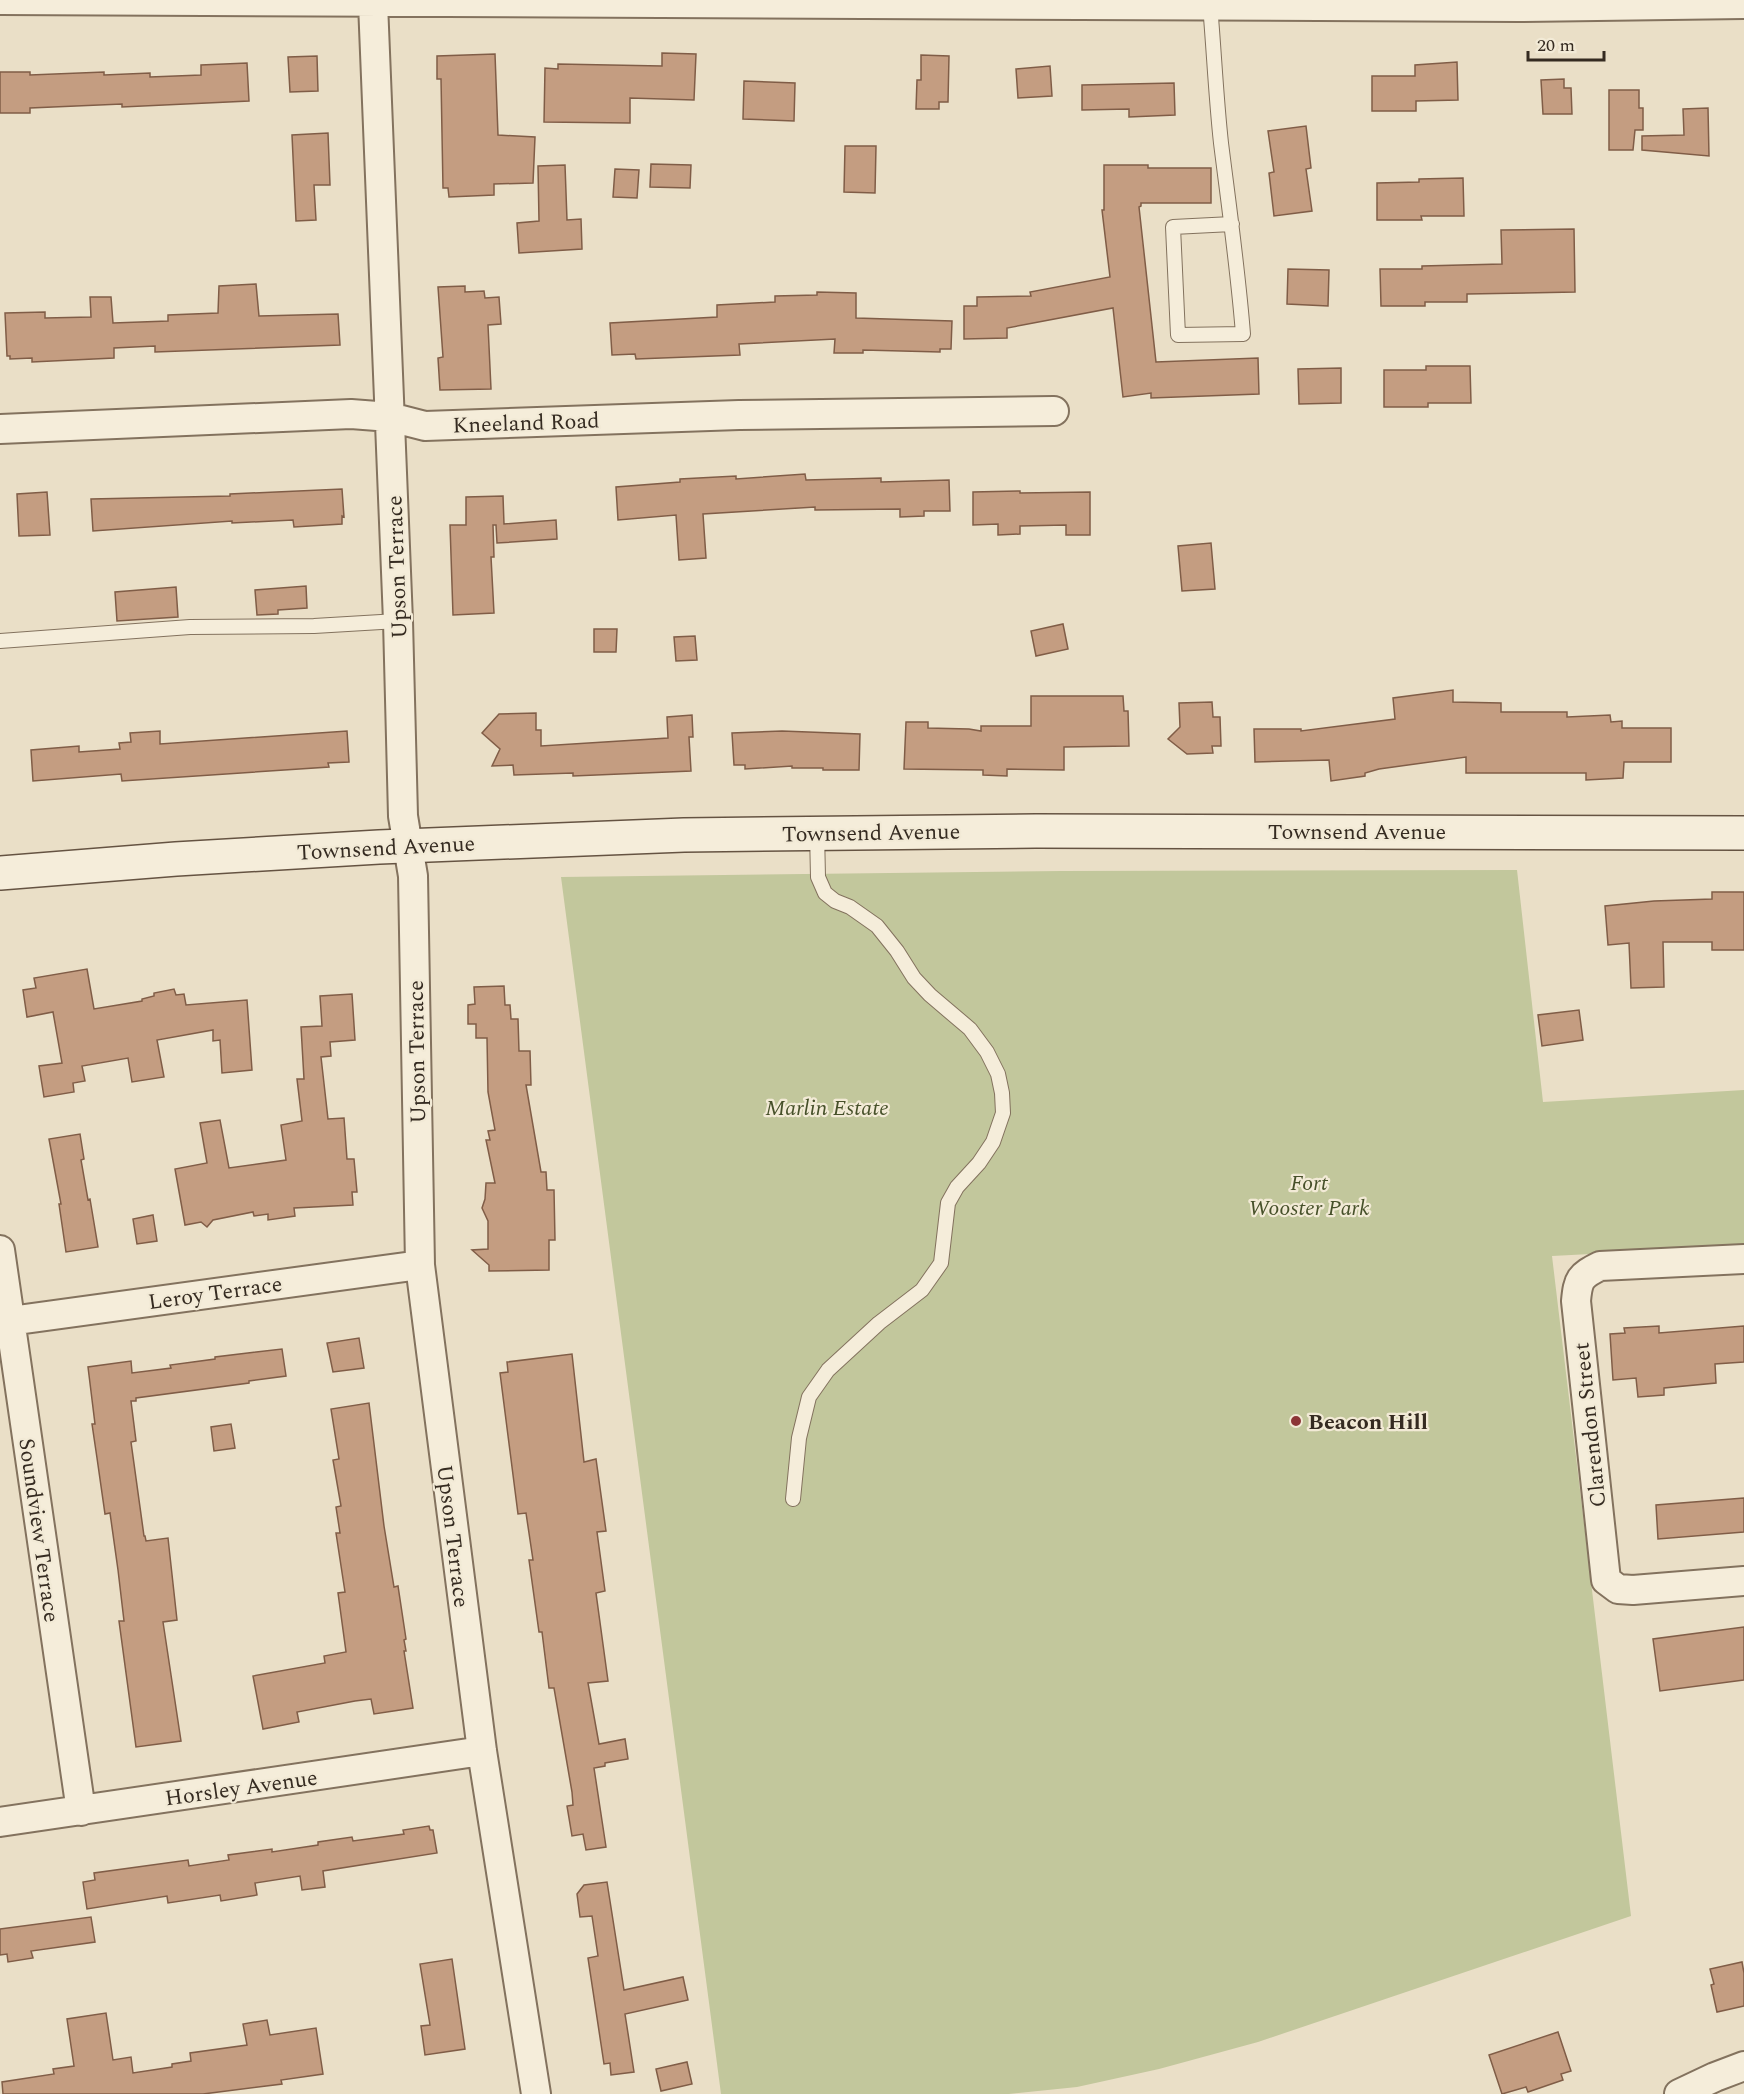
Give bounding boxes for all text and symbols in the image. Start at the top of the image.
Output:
scale bar [1528,24,1604,62]
text: 20 m [1537,32,1575,59]
street label: Kneeland Road [452,404,600,443]
street label: Upson Terrace [379,495,416,639]
street label: Townsend Avenue [782,815,960,852]
street label: Townsend Avenue [1268,816,1446,849]
street label: Townsend Avenue [296,827,476,870]
street label: Upson Terrace [400,980,435,1124]
park label: Marlin Estate [765,1092,889,1125]
park label: Fort Wooster Park [1249,1167,1369,1225]
street label: Leroy Terrace [146,1268,284,1319]
street label: Clarendon Street [1565,1341,1616,1509]
place label: Beacon Hill [1308,1406,1428,1439]
marker: Beacon Hill [1289,1414,1303,1428]
street label: Soundview Terrace [9,1436,68,1624]
street label: Upson Terrace [427,1463,478,1609]
street label: Horsley Avenue [163,1761,320,1816]

